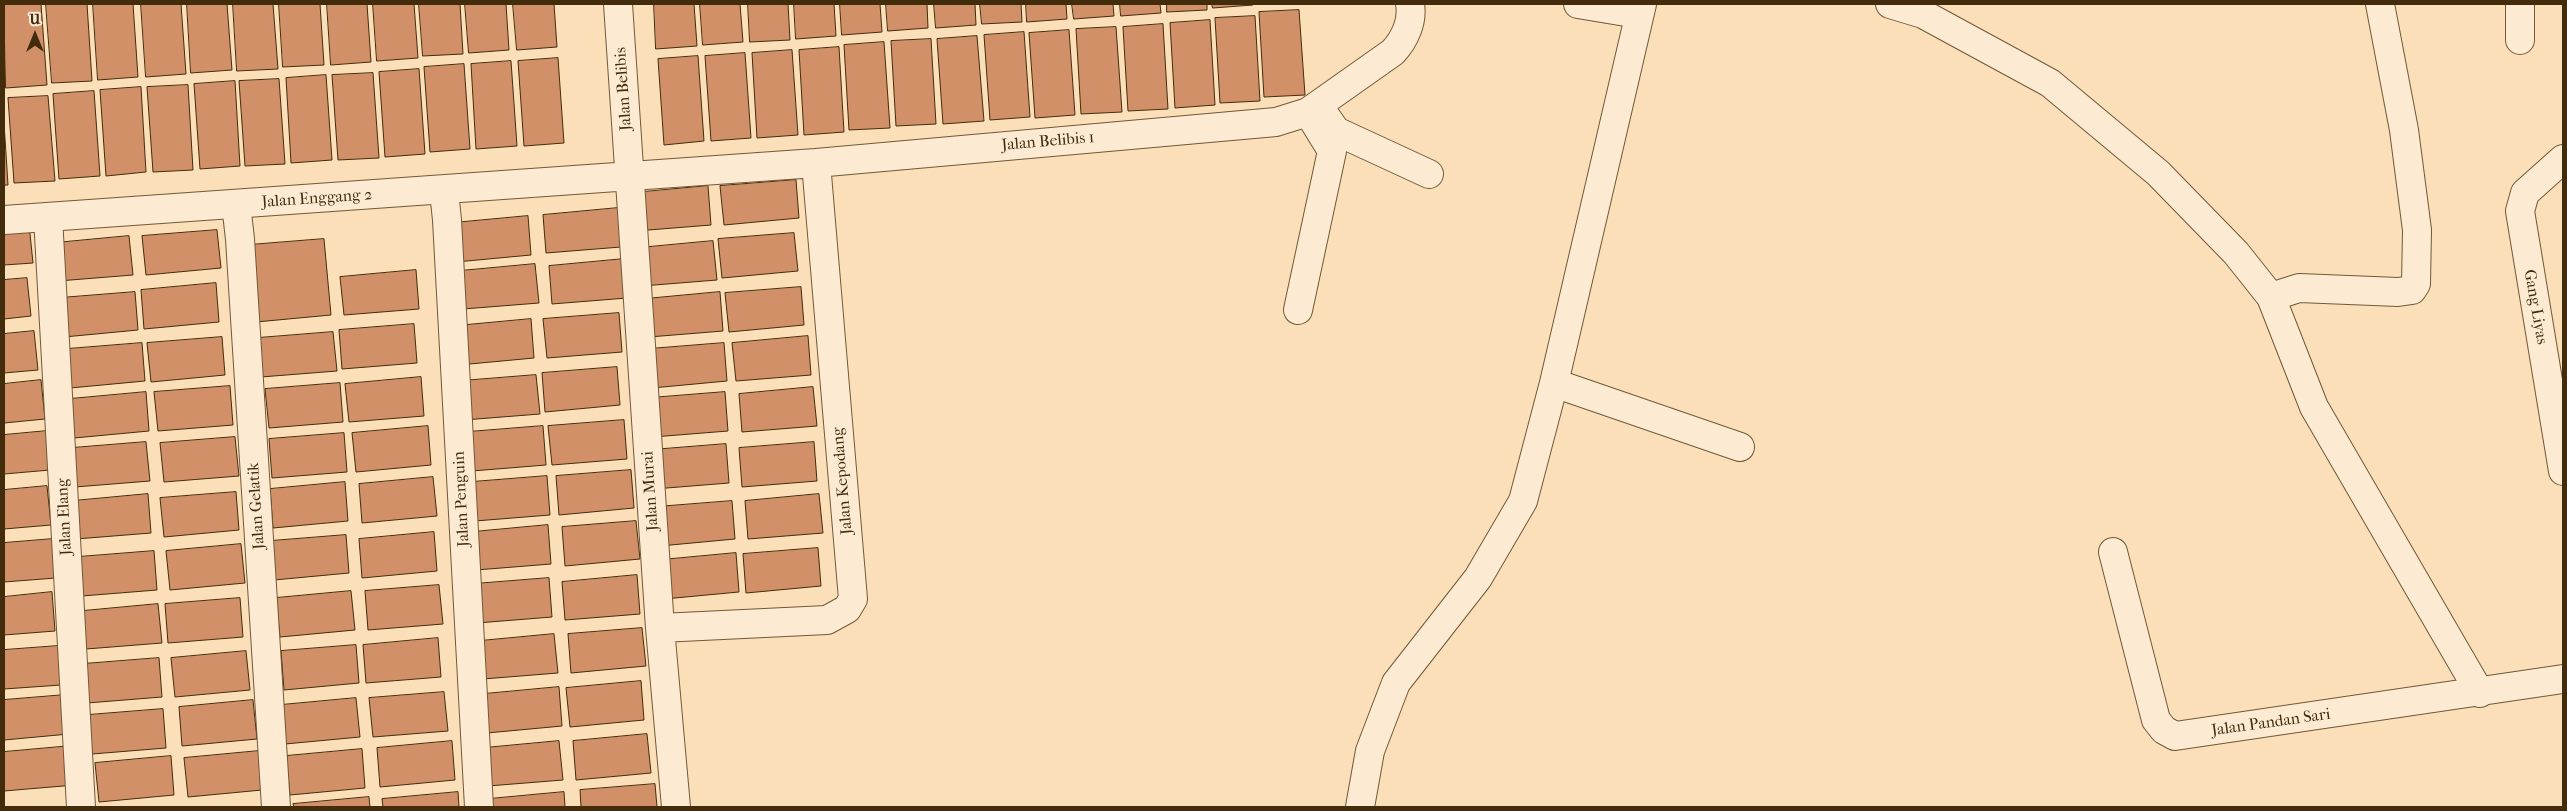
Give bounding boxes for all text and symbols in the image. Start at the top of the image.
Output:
north arrow [10,10,60,60]
text: U [30,11,40,28]
street label: Jalan Belibis [611,47,637,131]
street label: Jalan Belibis 1 [1001,128,1095,156]
street label: Jalan Enggang 2 [261,186,373,212]
street label: Gang Liyas [2519,268,2551,346]
street label: Jalan Kepodang [829,427,857,535]
street label: Jalan Murai [639,450,663,532]
street label: Jalan Penguin [450,451,474,547]
street label: Jalan Gelatik [244,462,270,550]
street label: Jalan Elang [53,478,77,556]
street label: Jalan Pandan Sari [2210,705,2332,741]

